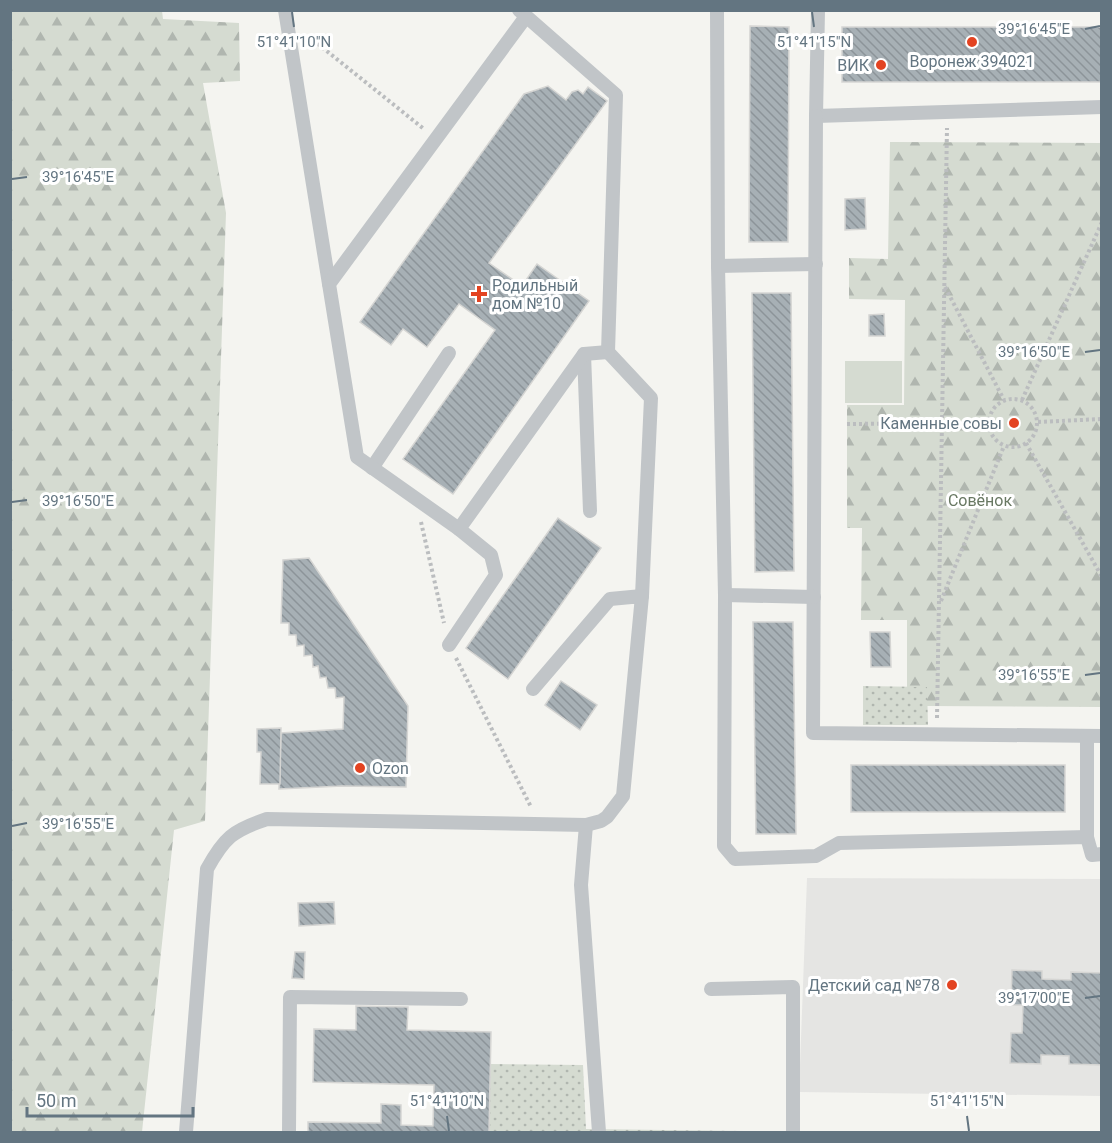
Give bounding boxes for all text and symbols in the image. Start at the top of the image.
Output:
text: 39°16'45"E [998,20,1071,38]
text: 51°41'10"N [257,33,331,51]
text: 51°41'15"N [777,33,851,51]
marker: Воронеж 394021 [965,35,979,49]
place label: Воронеж 394021 [909,52,1035,71]
place label: ВИК [837,56,870,75]
marker: ВИК [874,58,888,72]
text: 39°16'45"E [42,168,115,186]
place label: Родильный дом №10 [492,276,578,313]
marker: Родильный дом №10 [470,285,488,303]
text: 39°16'50"E [998,343,1071,361]
place label: Каменные совы [880,414,1002,433]
marker: Каменные совы [1007,416,1021,430]
park label: Совёнок [948,491,1012,510]
text: 39°16'50"E [42,492,115,510]
text: 39°16'55"E [998,666,1071,684]
place label: Ozon [372,759,409,778]
marker: Ozon [353,761,367,775]
text: 39°16'55"E [42,815,115,833]
place label: Детский сад №78 [808,976,940,995]
marker: Детский сад №78 [945,978,959,992]
text: 39°17'00"E [998,989,1071,1007]
scale bar [27,1080,194,1118]
text: 50 m [36,1090,76,1111]
text: 51°41'10"N [410,1092,484,1110]
text: 51°41'15"N [930,1092,1004,1110]

